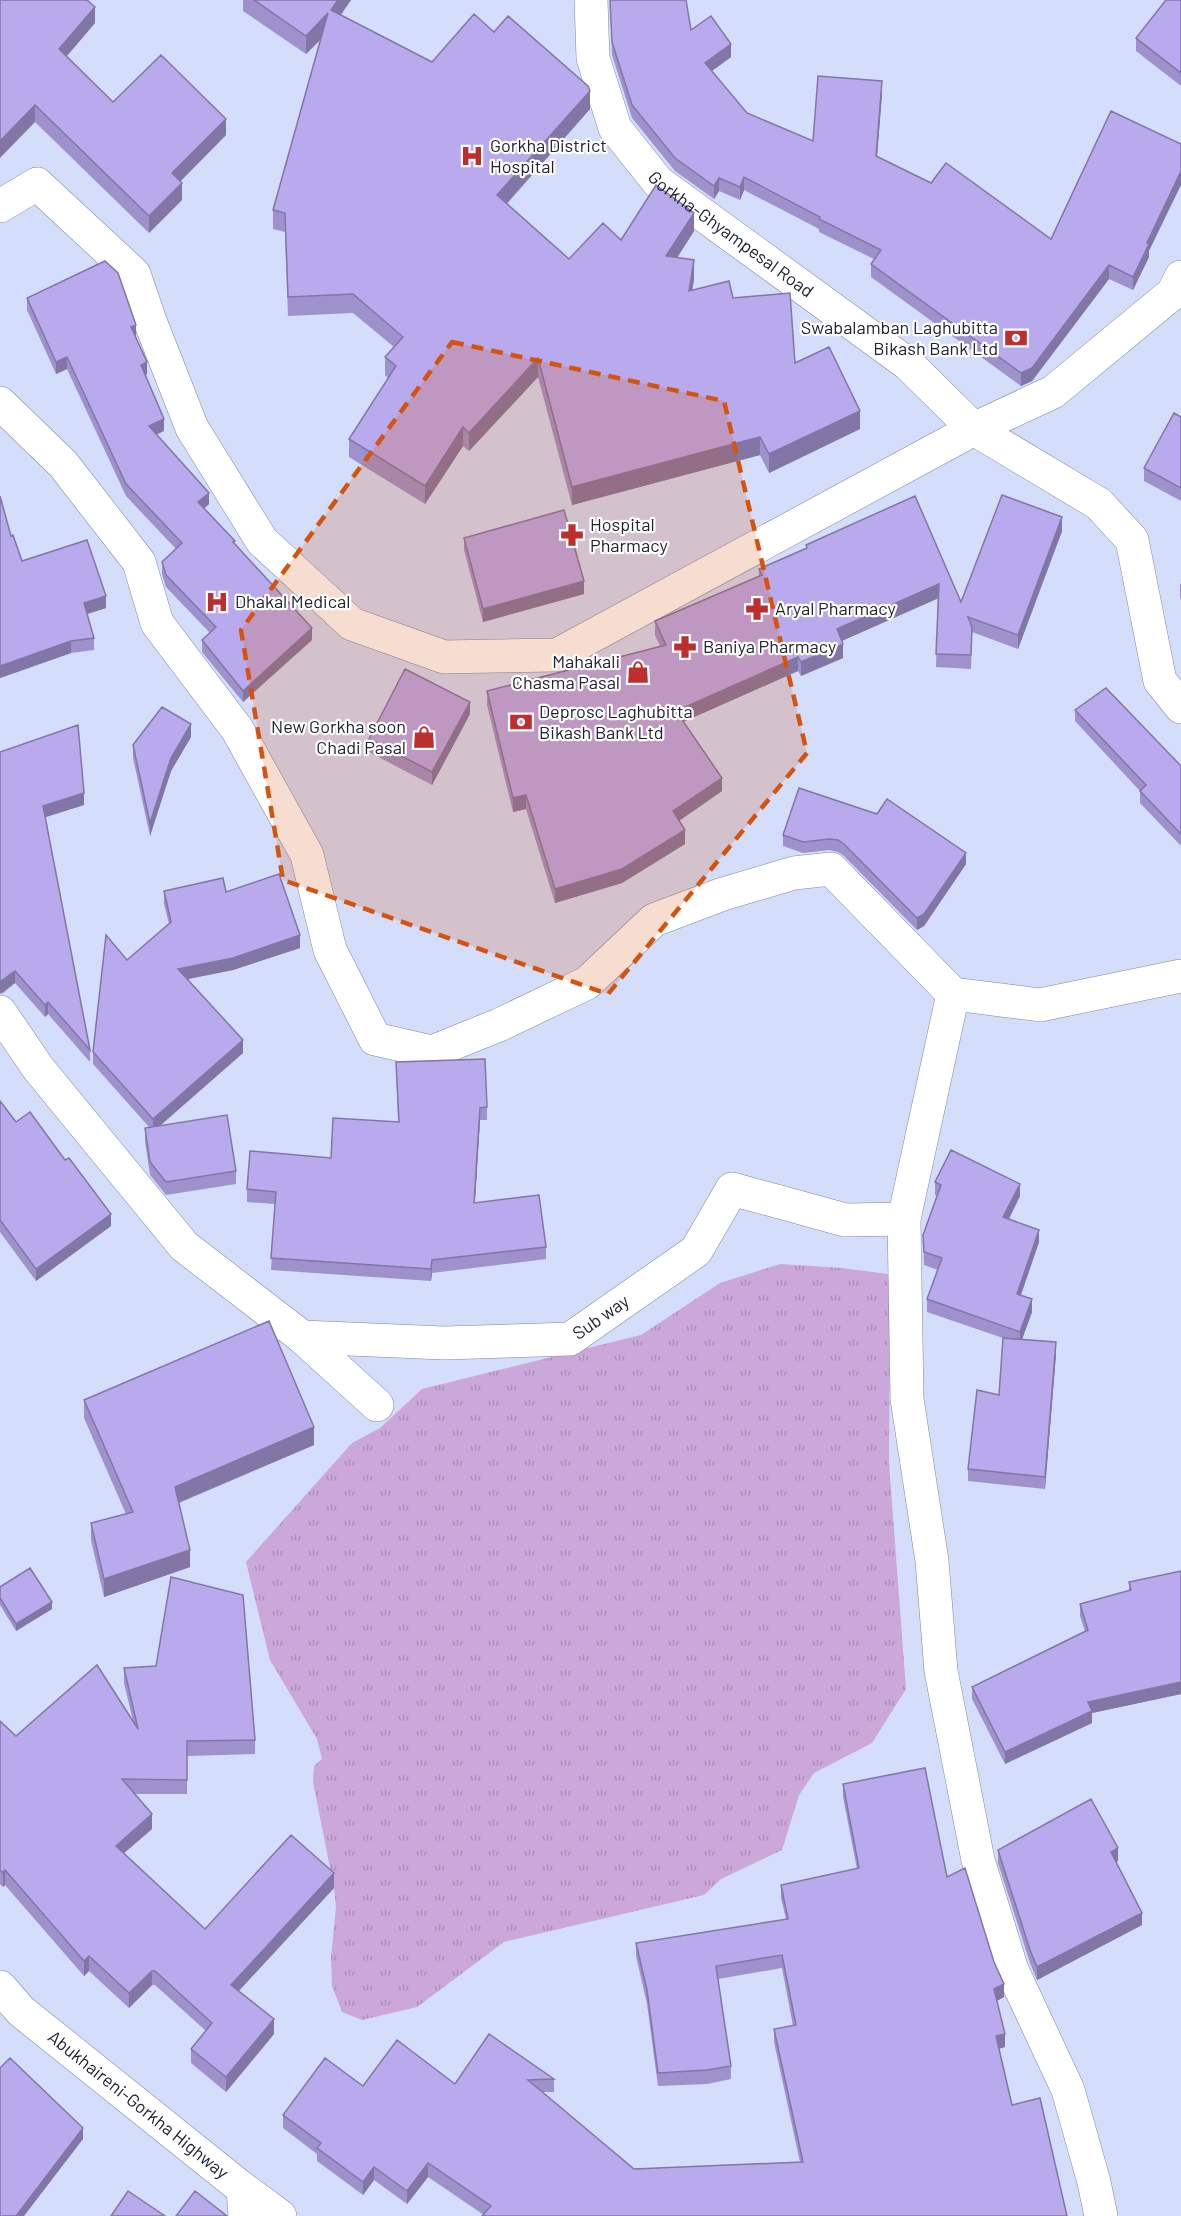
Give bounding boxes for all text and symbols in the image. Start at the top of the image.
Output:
place label: Gorkha District Hospital [490,134,607,177]
hospital icon: Gorkha District Hospital [459,143,485,169]
street label: Gorkha-Ghyampesal Road [644,166,818,302]
place label: Swabalamban Laghubitta Bikash Bank Ltd [801,316,998,359]
bank icon: Swabalamban Laghubitta Bikash Bank Ltd [1003,325,1029,351]
place label: Hospital Pharmacy [590,513,668,556]
pharmacy icon: Hospital Pharmacy [559,522,585,548]
hospital icon: Dhakal Medical [204,589,230,615]
place label: Dhakal Medical [235,590,350,612]
pharmacy icon: Aryal Pharmacy [744,596,770,622]
place label: Aryal Pharmacy [775,597,896,619]
pharmacy icon: Baniya Pharmacy [672,634,698,660]
place label: Baniya Pharmacy [703,635,836,657]
place label: Mahakali Chasma Pasal [512,650,620,693]
shop icon: Mahakali Chasma Pasal [625,659,651,685]
place label: Deprosc Laghubitta Bikash Bank Ltd [539,700,693,743]
bank icon: Deprosc Laghubitta Bikash Bank Ltd [508,709,534,735]
place label: New Gorkha soon Chadi Pasal [271,715,406,758]
shop icon: New Gorkha soon Chadi Pasal [411,724,437,750]
street label: Sub way [568,1289,633,1344]
street label: Abukhaireni-Gorkha Highway [44,2025,233,2183]

